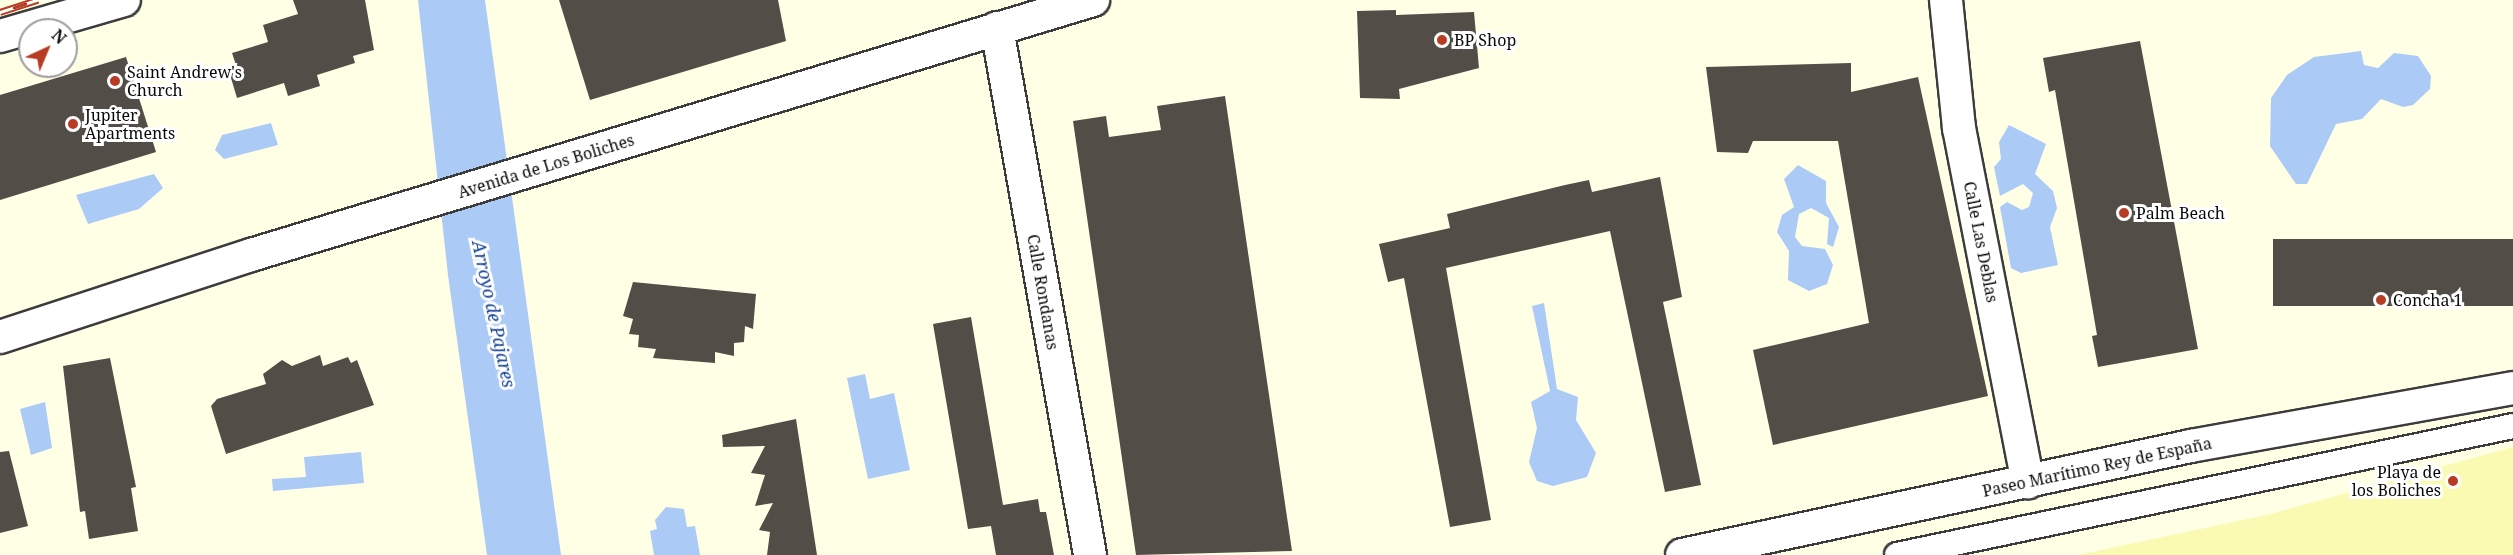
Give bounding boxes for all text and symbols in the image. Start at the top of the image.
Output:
north arrow [18,18,78,78]
text: N [47,24,71,49]
place label: BP Shop [1454,30,1516,50]
marker: BP Shop [1435,33,1449,47]
place label: Saint Andrew's Church [127,62,242,100]
marker: Saint Andrew's Church [108,74,122,88]
place label: Jupiter Apartments [85,105,175,143]
marker: Jupiter Apartments [66,117,80,131]
street label: Avenida de Los Boliches [456,130,636,202]
street label: Calle Las Deblas [1960,180,2002,304]
place label: Palm Beach [2136,203,2225,223]
marker: Palm Beach [2117,206,2131,220]
street label: Calle Rondanas [1023,233,1063,351]
water label: Arroyo de Pajares [468,238,520,390]
place label: Concha 1 [2393,290,2463,310]
marker: Concha 1 [2374,293,2388,307]
street label: Paseo Marítimo Rey de España [1981,433,2213,501]
place label: Playa de los Boliches [2352,462,2441,500]
marker: Playa de los Boliches [2446,474,2460,488]

